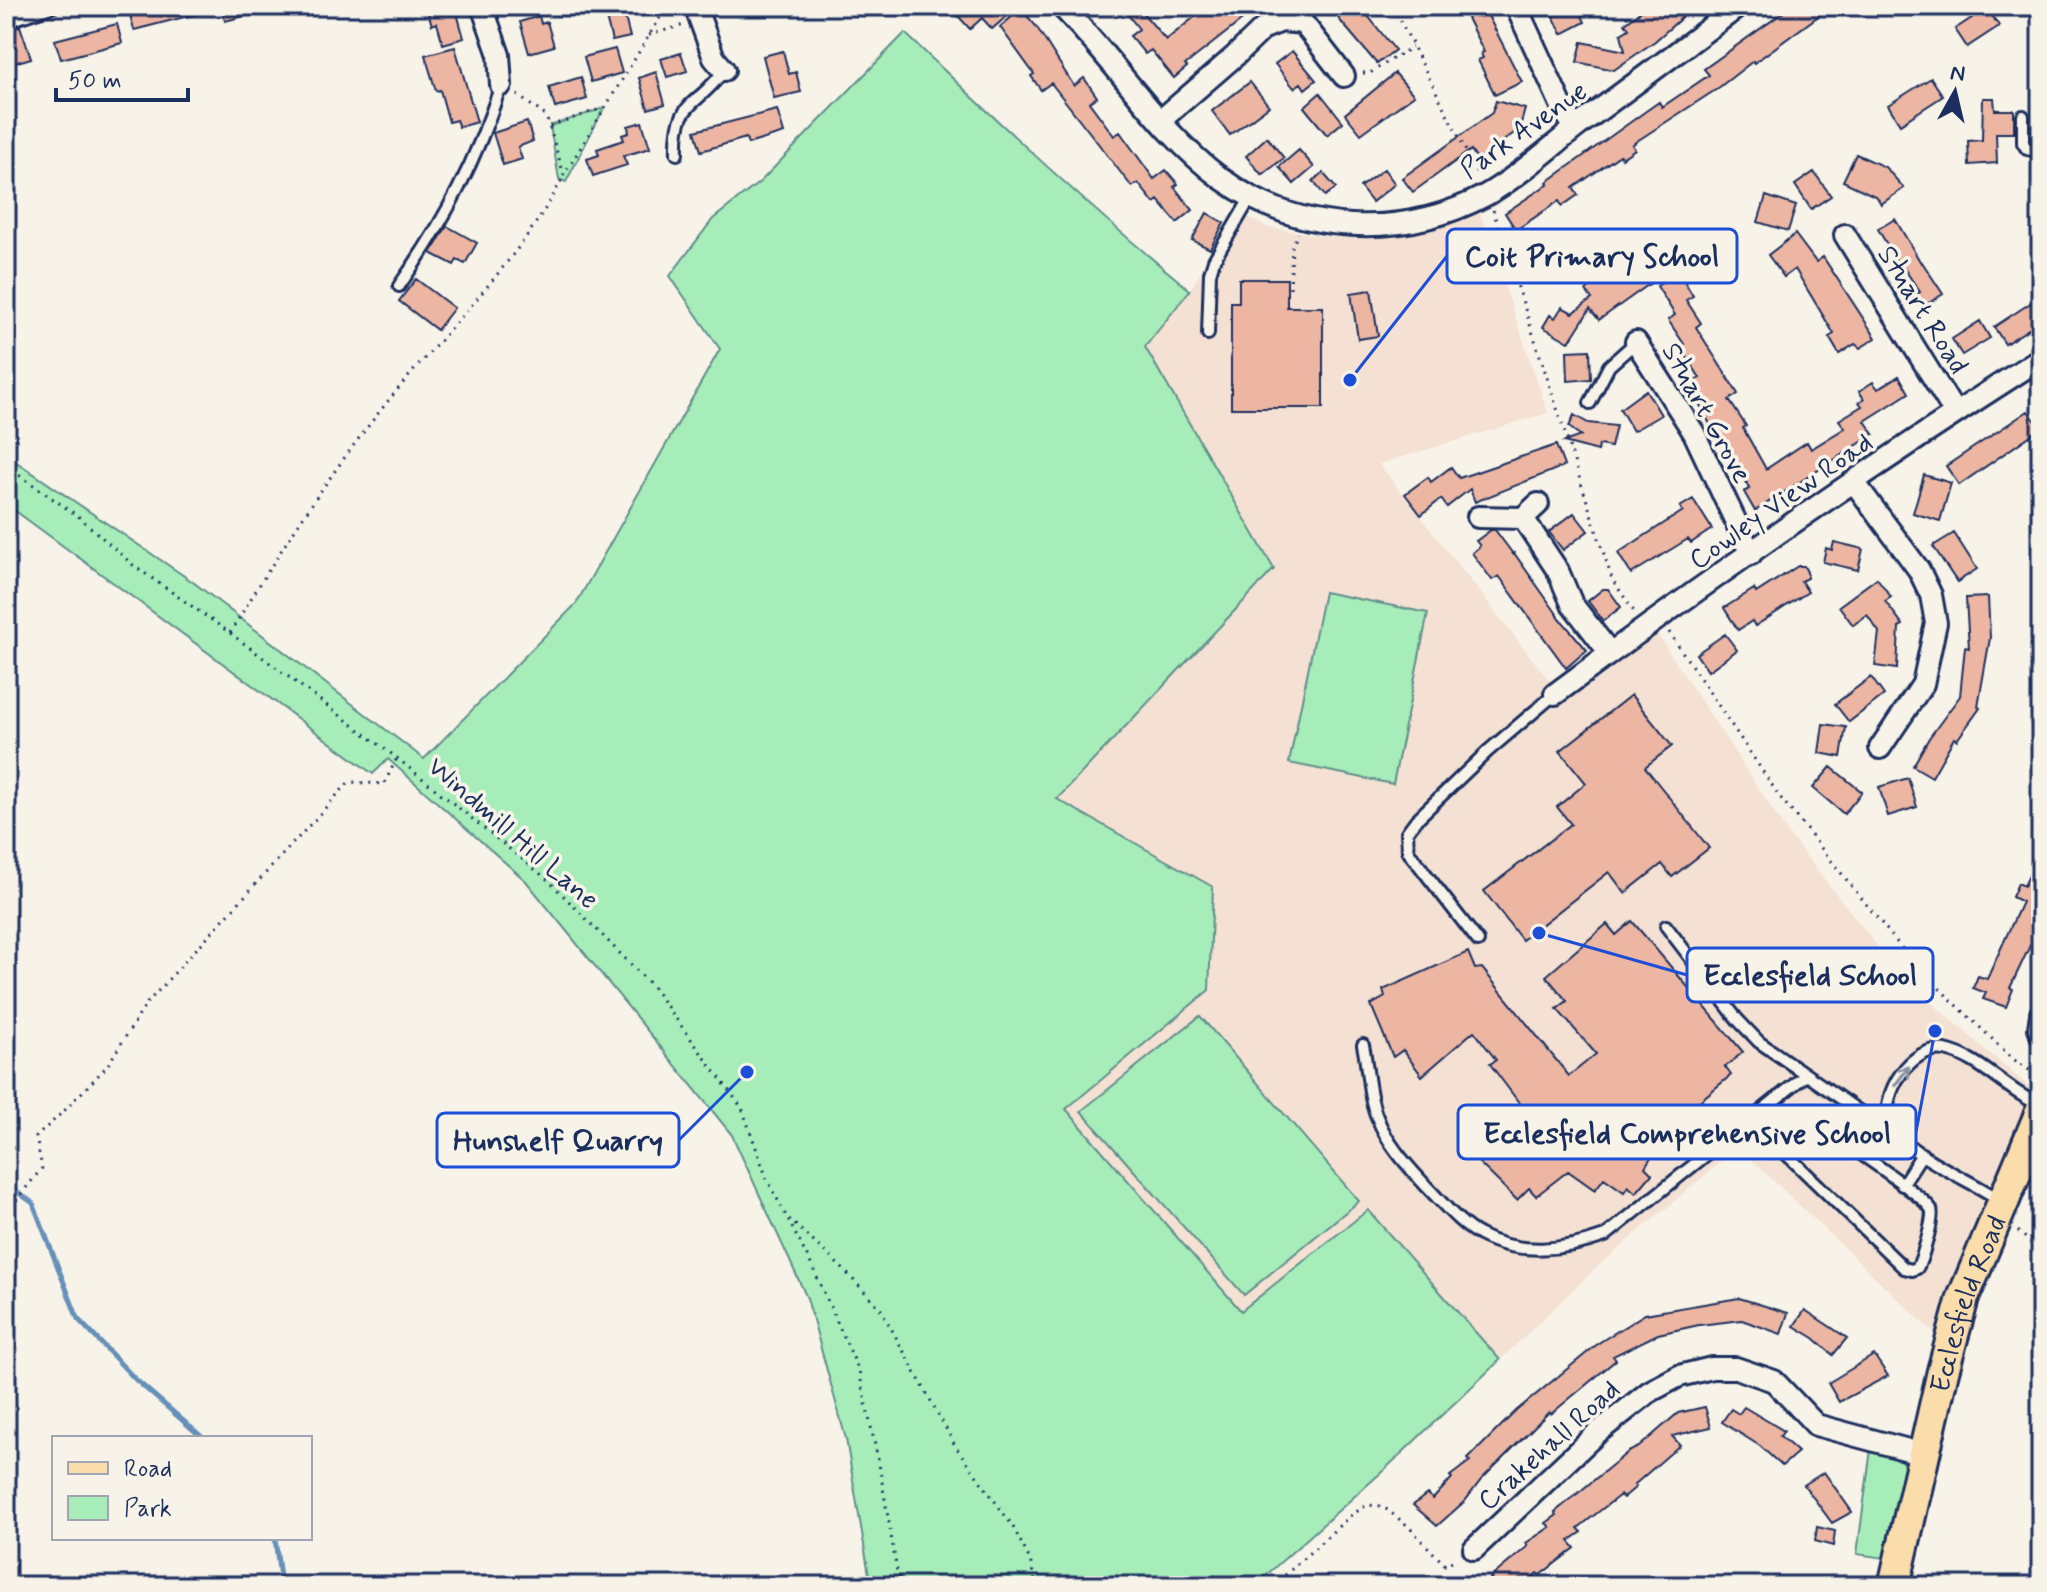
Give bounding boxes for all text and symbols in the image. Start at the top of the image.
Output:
scale bar [56,52,188,102]
north arrow [1915,52,1995,132]
text: N [1948,59,1967,89]
text: 50 m [68,66,122,97]
street label: Park Avenue [1453,74,1595,189]
callout: Coit Primary School [1447,229,1737,283]
text: Coit Primary School [1465,238,1719,277]
street label: Stuart Road [1868,239,1976,382]
street label: Stuart Grove [1652,336,1760,490]
street label: Cowley View Road [1682,425,1881,579]
street label: Windmill Hill Lane [419,749,606,919]
callout: Ecclesfield School [1687,948,1933,1002]
text: Ecclesfield School [1703,957,1917,996]
one-way arrow [1893,1066,1910,1087]
callout: Ecclesfield Comprehensive School [1458,1105,1916,1159]
callout: Hunshelf Quarry [437,1113,679,1167]
text: Ecclesfield Comprehensive School [1483,1115,1891,1154]
text: Hunshelf Quarry [453,1122,663,1161]
street label: Ecclesfield Road [1923,1210,2017,1396]
street label: Crakehall Road [1471,1372,1629,1520]
legend [52,1436,312,1540]
text: Road [124,1454,172,1485]
text: Park [124,1494,172,1525]

